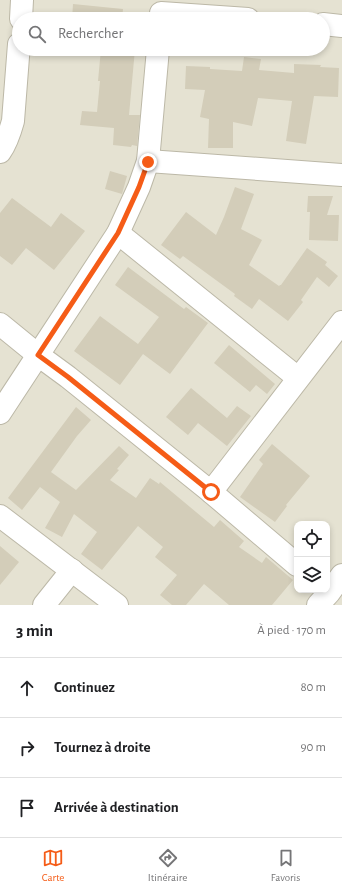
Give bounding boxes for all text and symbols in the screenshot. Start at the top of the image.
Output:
search box [12,12,330,56]
icon: search [26,23,48,45]
text: Rechercher [58,26,123,41]
route end [139,153,157,171]
route start [202,483,220,501]
map controls [294,521,330,593]
button: locate [294,521,330,557]
button: layers [294,557,330,593]
text: 3 min [16,622,53,639]
text: À pied · 170 m [257,624,326,637]
icon: ahead [16,677,38,699]
text: Continuez [54,680,115,695]
text: 80 m [300,681,326,694]
icon: right [16,737,38,759]
text: Tournez à droite [54,740,151,755]
text: 90 m [300,741,326,754]
icon: arrive [16,797,38,819]
text: Arrivée à destination [54,800,179,815]
tab: Carte [42,847,64,884]
tab: Itinéraire [148,847,187,884]
tab: Favoris [271,847,300,884]

